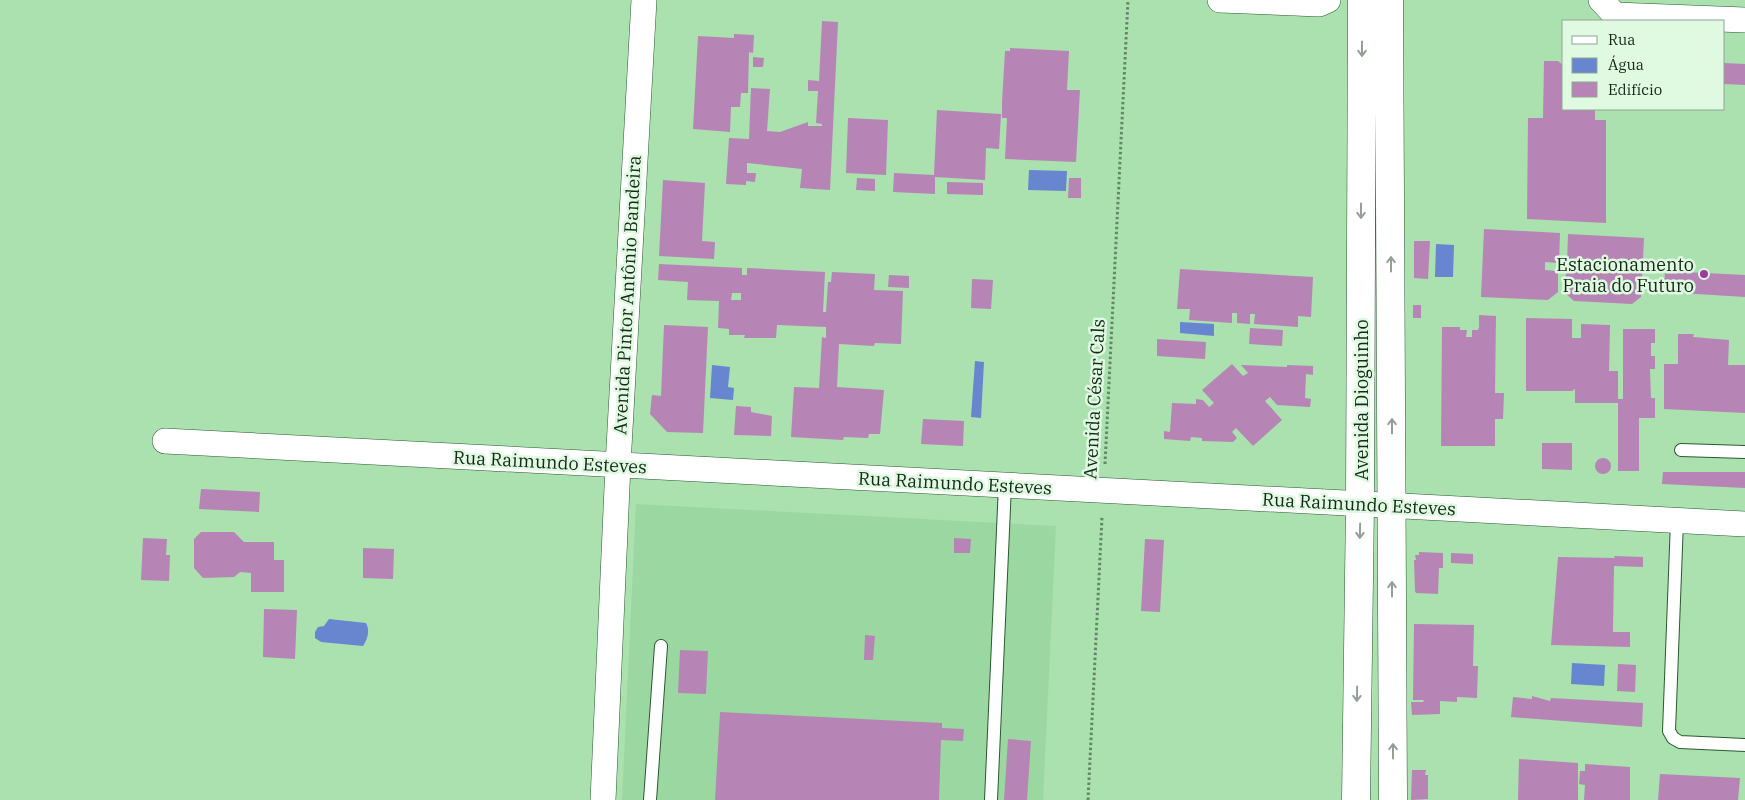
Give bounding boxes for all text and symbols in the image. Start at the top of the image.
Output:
legend [1562,20,1725,110]
text: Rua [1608,30,1635,49]
one-way arrow [1357,40,1367,56]
text: Água [1608,55,1644,74]
text: Edifício [1608,80,1662,99]
street label: Avenida Pintor Antônio Bandeira [608,155,646,435]
one-way arrow [1356,202,1366,219]
place label: Estacionamento Praia do Futuro [1556,253,1694,297]
one-way arrow [1386,256,1396,272]
marker: Estacionamento Praia do Futuro [1698,268,1710,280]
street label: Avenida César Cals [1078,318,1110,480]
street label: Avenida Dioguinho [1350,319,1373,481]
one-way arrow [1387,419,1397,435]
street label: Rua Raimundo Esteves [453,445,647,479]
street label: Rua Raimundo Esteves [858,466,1052,500]
street label: Rua Raimundo Esteves [1262,487,1456,521]
one-way arrow [1355,522,1365,539]
one-way arrow [1387,581,1397,598]
one-way arrow [1352,685,1362,701]
one-way arrow [1388,744,1398,760]

